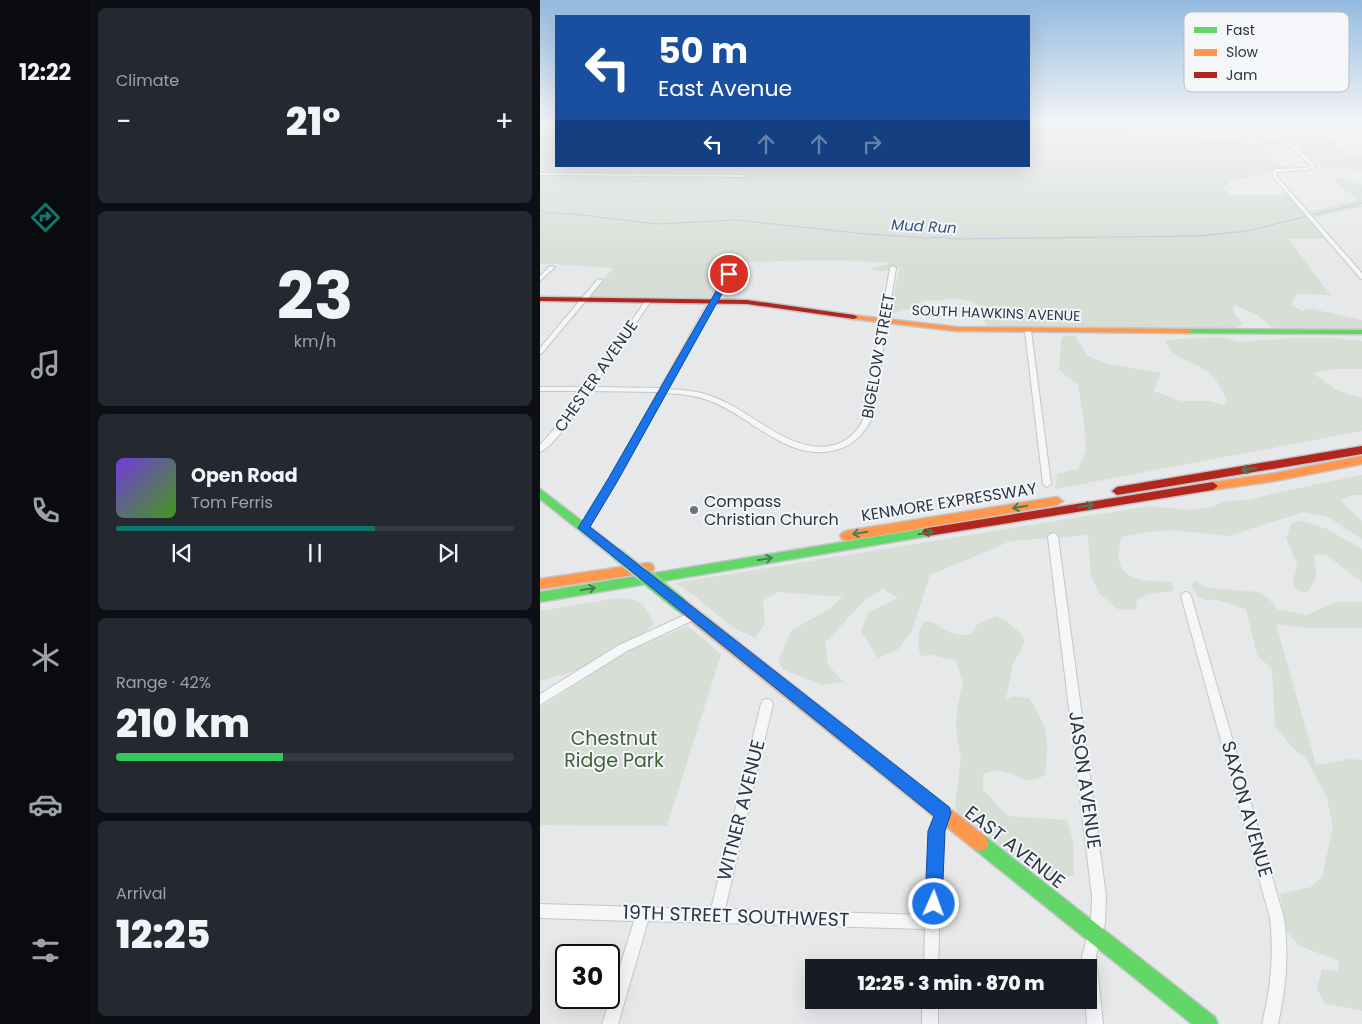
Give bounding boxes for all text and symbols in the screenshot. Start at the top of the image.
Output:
legend [1184,12,1349,92]
text: Fast [1226,20,1255,40]
text: 50 m [658,26,748,75]
icon: left [575,35,640,100]
text: Slow [1226,42,1259,62]
text: 12:22 [19,57,71,88]
text: Jam [1226,65,1257,85]
text: Climate [116,69,179,92]
text: East Avenue [658,73,792,104]
text: 21° [286,95,340,148]
text: − [116,102,131,141]
text: + [495,102,514,141]
icon: left [699,130,727,158]
icon: ahead [752,130,780,158]
icon: ahead [805,130,833,158]
icon: right [858,130,886,158]
icon: directions [28,200,63,235]
water label: Mud Run [891,214,957,238]
text: 23 [277,251,353,342]
pin [708,253,750,295]
icon: arrive [715,260,743,288]
street label: BIGELOW STREET [856,291,900,420]
street label: SOUTH HAWKINS AVENUE [911,300,1081,326]
street label: CHESTER AVENUE [549,315,643,437]
text: km/h [294,330,336,353]
icon: music [28,347,63,382]
text: Open Road [191,462,298,489]
one-way arrow [1242,464,1258,474]
street label: KENMORE EXPRESSWAY [860,477,1039,527]
place label: Compass Christian Church [704,490,839,531]
text: Tom Ferris [191,491,273,514]
icon: phone [28,493,63,528]
one-way arrow [1078,501,1094,511]
one-way arrow [1012,502,1028,512]
marker: Compass Christian Church [688,504,700,516]
one-way arrow [918,528,934,538]
one-way arrow [852,529,868,539]
icon: previous [168,539,196,567]
icon: pause [301,539,329,567]
icon: next [434,539,462,567]
one-way arrow [757,553,773,563]
one-way arrow [580,584,596,594]
icon: climate [28,640,63,675]
text: Range · 42% [116,671,211,694]
text: 210 km [116,697,250,750]
street label: JASON AVENUE [1062,709,1108,851]
park label: Chestnut Ridge Park [564,725,664,774]
street label: WITNER AVENUE [710,737,772,883]
street label: SAXON AVENUE [1215,738,1279,880]
icon: car [28,787,63,822]
street label: EAST AVENUE [959,799,1071,895]
position arrow [907,877,959,929]
text: Arrival [116,882,166,905]
street label: 19TH STREET SOUTHWEST [622,899,850,933]
text: 12:25 [116,908,210,961]
icon: filters [28,933,63,968]
speed limit sign: 30 [555,944,620,1009]
text: 12:25 · 3 min · 870 m [857,970,1045,997]

